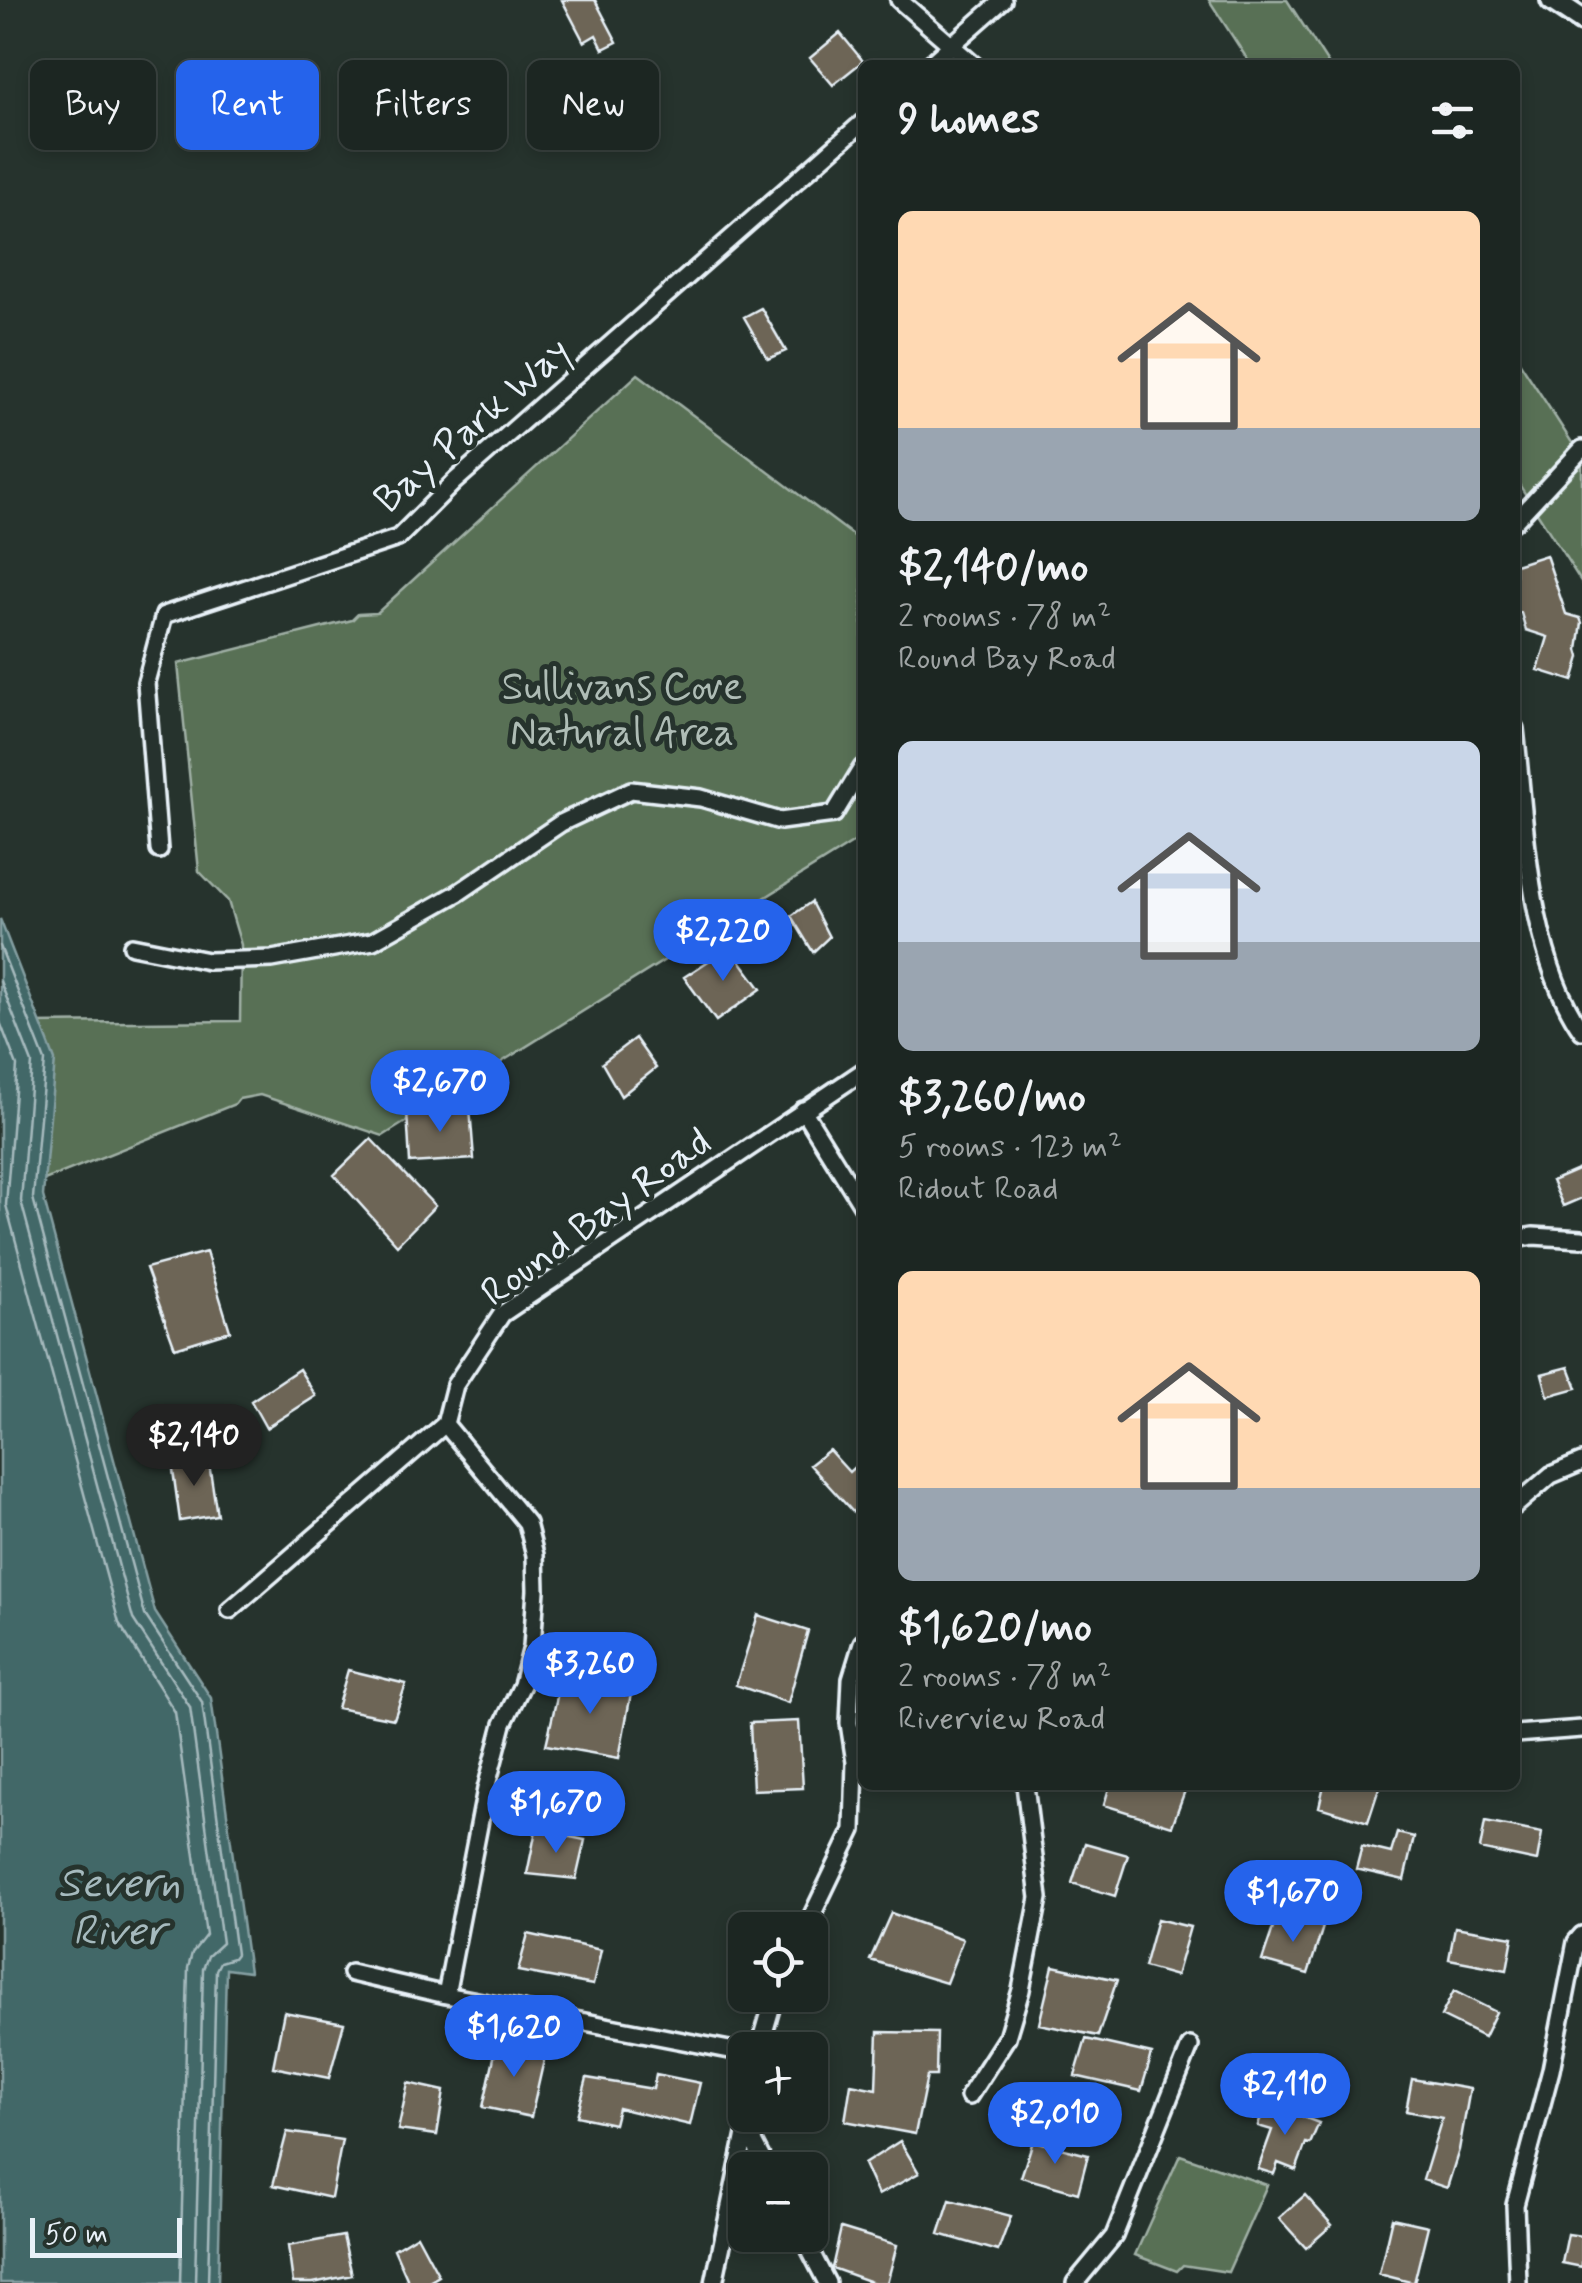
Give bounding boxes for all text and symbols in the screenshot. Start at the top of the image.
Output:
chip: Buy [30,60,156,150]
chip: Rent [176,60,319,150]
chip: Filters [339,60,507,150]
chip: New [527,60,659,150]
text: 9 homes [898,93,1040,148]
icon: filters [1425,93,1480,148]
icon: home [1099,276,1279,456]
street label: Bay Park Way [364,326,582,526]
text: $2,140/mo [898,541,1088,596]
text: 2 rooms · 78 m² [898,596,1111,638]
text: Round Bay Road [898,638,1116,680]
park label: Sullivans Cove Natural Area [502,662,742,760]
icon: home [1099,806,1279,986]
pin: $2,220 [642,899,804,984]
text: $2,220 [675,910,771,952]
pin: $2,670 [359,1050,521,1135]
text: $2,670 [393,1061,487,1103]
text: $3,260/mo [898,1071,1086,1126]
street label: Round Bay Road [471,1117,722,1320]
text: 5 rooms · 123 m² [898,1126,1122,1168]
text: Ridout Road [898,1168,1058,1210]
icon: home [1099,1336,1279,1516]
pin: $2,140 [113,1404,275,1489]
text: $2,140 [148,1415,240,1457]
text: $1,620/mo [898,1601,1092,1656]
pin: $3,260 [509,1632,671,1717]
text: $3,260 [545,1643,635,1685]
text: 2 rooms · 78 m² [898,1656,1111,1698]
text: Riverview Road [898,1698,1105,1740]
pin: $1,670 [475,1771,637,1856]
text: $1,670 [509,1782,603,1824]
water label: Severn River [58,1857,180,1960]
pin: $1,670 [1212,1860,1374,1945]
text: $1,670 [1246,1871,1340,1913]
map controls [728,1912,828,2252]
button: locate [728,1912,828,2012]
pin: $1,620 [433,1995,595,2080]
text: $1,620 [467,2006,561,2048]
button: + [728,2032,828,2132]
pin: $2,110 [1204,2053,1366,2138]
text: $2,110 [1242,2064,1328,2106]
pin: $2,010 [974,2082,1136,2167]
text: $2,010 [1010,2093,1100,2135]
button: − [728,2152,828,2252]
scale bar [30,2213,182,2258]
text: 50 m [45,2217,108,2254]

